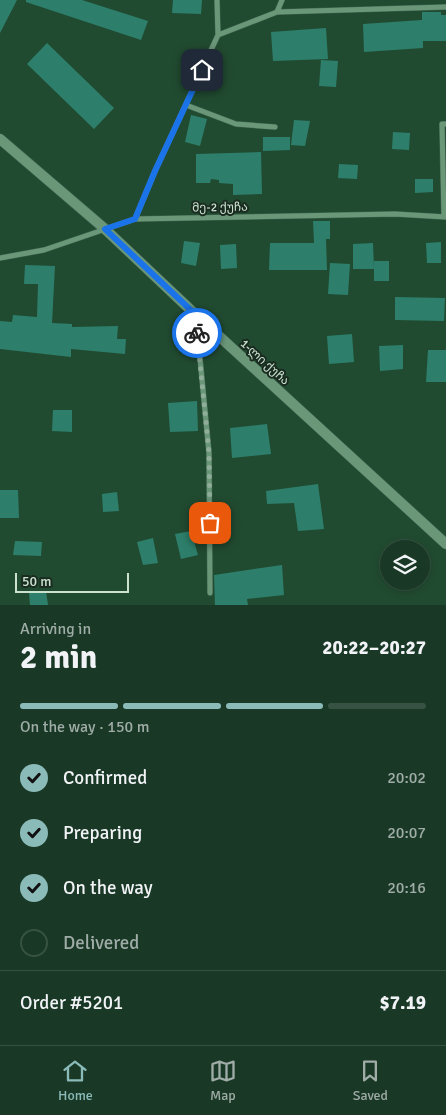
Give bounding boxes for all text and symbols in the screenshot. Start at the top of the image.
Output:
pin [181,49,223,91]
icon: home [188,56,216,84]
street label: მე-2 ქუჩა [192,200,248,215]
courier [172,308,222,358]
icon: bike [183,319,211,347]
street label: 1-ლი ქუჩა [237,336,292,388]
pin [189,502,231,544]
icon: bag [196,509,224,537]
map controls [380,540,430,590]
button: layers [380,540,430,590]
scale bar [15,570,129,593]
text: 50 m [22,573,51,590]
text: Arriving in [20,619,91,639]
text: 20:22–20:27 [322,636,426,660]
text: 2 min [20,638,97,677]
text: On the way · 150 m [20,717,150,737]
icon: check [20,764,48,792]
text: Confirmed [63,766,147,790]
text: 20:02 [387,768,426,788]
icon: check [20,819,48,847]
text: Preparing [63,821,142,845]
text: 20:07 [387,823,426,843]
icon: check [20,874,48,902]
text: On the way [63,876,153,900]
text: 20:16 [387,878,426,898]
text: Delivered [63,931,139,955]
text: Order #5201 [20,991,123,1015]
text: $7.19 [380,991,426,1015]
tab: Home [58,1057,93,1104]
tab: Map [209,1057,237,1104]
tab: Saved [353,1057,388,1104]

